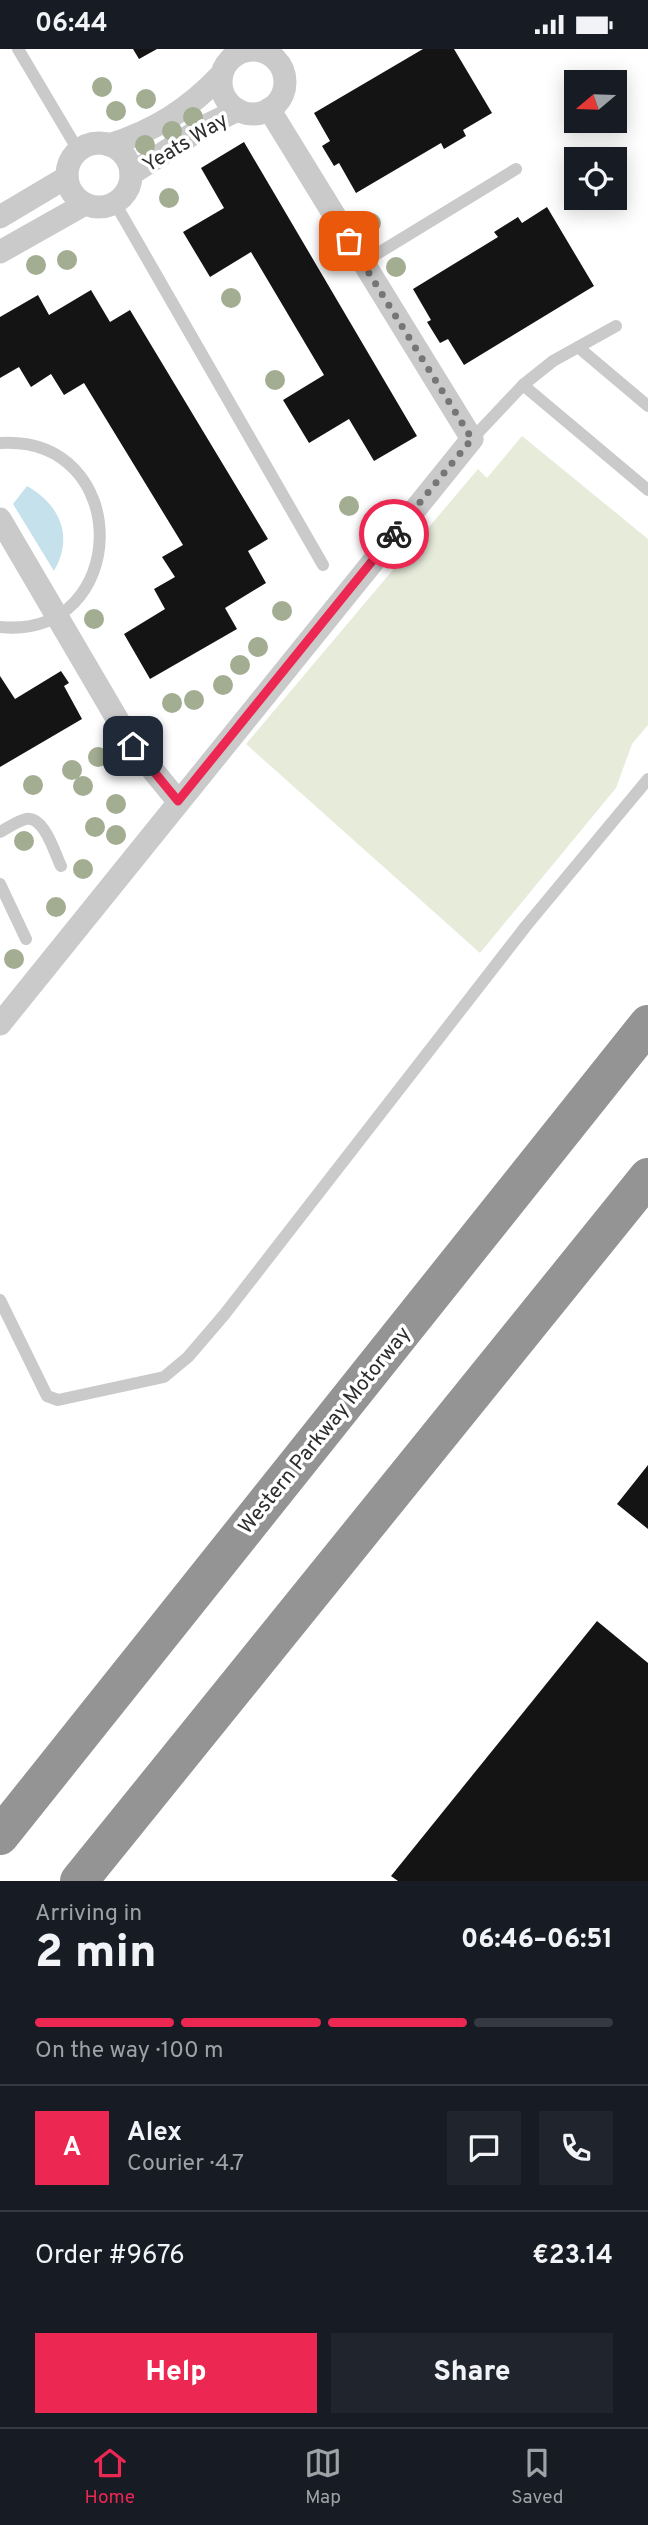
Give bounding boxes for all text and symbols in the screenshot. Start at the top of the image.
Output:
text: 06:44 [35,8,108,41]
north arrow [564,70,626,133]
map controls [564,70,627,210]
street label: Yeats Way [138,107,233,179]
button: locate [564,147,627,210]
pin [319,211,379,271]
icon: bag [330,222,368,260]
courier [359,499,429,569]
icon: bike [375,515,413,553]
pin [103,716,163,776]
icon: home [114,727,152,765]
street label: Western Parkway Motorway [233,1321,417,1540]
text: Arriving in [35,1900,142,1929]
text: 06:46–06:51 [461,1924,613,1957]
text: 2 min [35,1925,157,1984]
text: On the way · 100 m [35,2037,224,2066]
button: chat [447,2111,521,2185]
button: phone [539,2111,613,2185]
text: Alex [127,2117,182,2150]
text: A [63,2132,81,2165]
text: Courier · 4.7 [127,2150,244,2179]
text: Order #9676 [35,2240,185,2273]
text: €23.14 [532,2240,613,2273]
button: Help [35,2333,317,2413]
button: Share [331,2333,613,2413]
tab: Home [85,2444,135,2510]
tab: Map [304,2444,342,2510]
tab: Saved [511,2444,563,2510]

